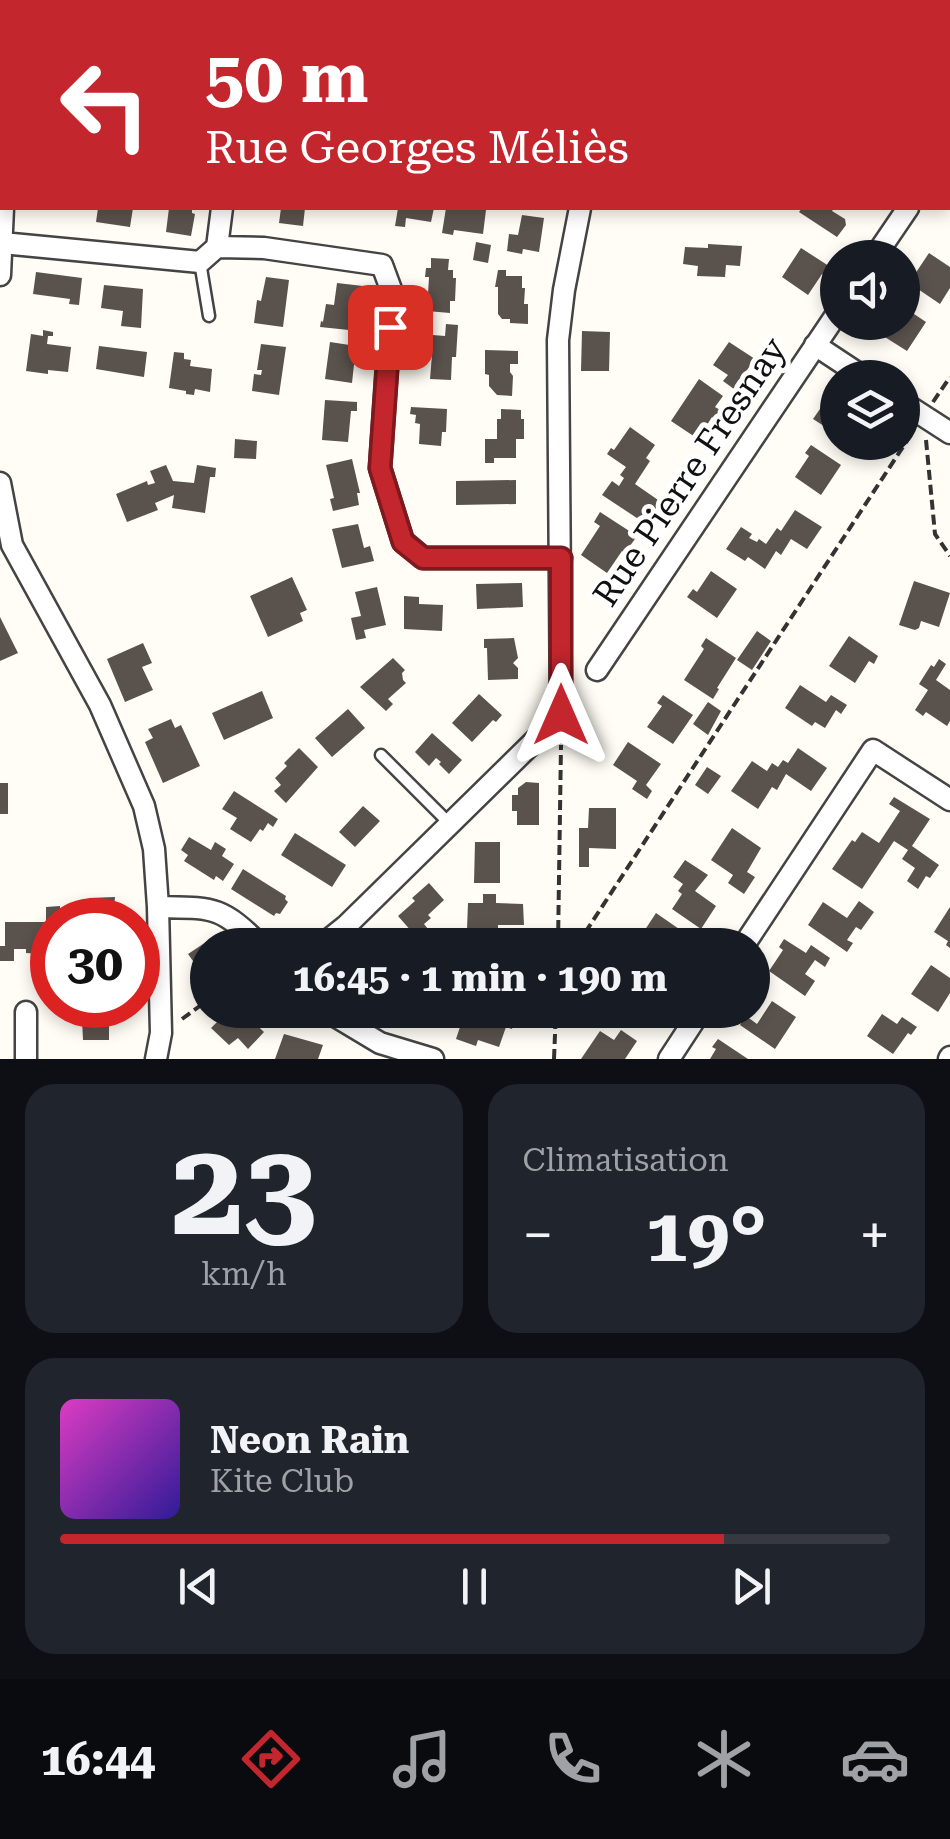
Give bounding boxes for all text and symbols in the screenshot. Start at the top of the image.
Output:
text: 50 m [205,37,369,119]
icon: left [40,40,170,170]
text: Rue Georges Méliès [205,121,629,174]
map controls [820,240,920,460]
button: sound [820,240,920,340]
pin [348,285,433,370]
icon: arrive [363,300,418,355]
street label: Rue Pierre Fresnay [585,330,795,614]
button: layers [820,360,920,460]
position arrow [509,663,613,767]
speed limit sign: 30 [30,898,160,1028]
text: 16:45 · 1 min · 190 m [293,956,667,1000]
text: 23 [171,1113,317,1266]
text: Climatisation [523,1141,729,1179]
text: 19° [646,1191,767,1279]
text: − [523,1203,553,1267]
text: + [859,1203,890,1267]
text: km/h [201,1255,287,1293]
text: Neon Rain [210,1418,409,1462]
text: Kite Club [210,1462,354,1500]
icon: previous [171,1559,226,1614]
icon: pause [447,1559,502,1614]
icon: next [724,1559,779,1614]
icon: directions [236,1724,306,1794]
icon: music [387,1724,457,1794]
icon: phone [538,1724,608,1794]
icon: climate [689,1724,759,1794]
icon: car [840,1724,910,1794]
text: 16:44 [40,1733,155,1786]

